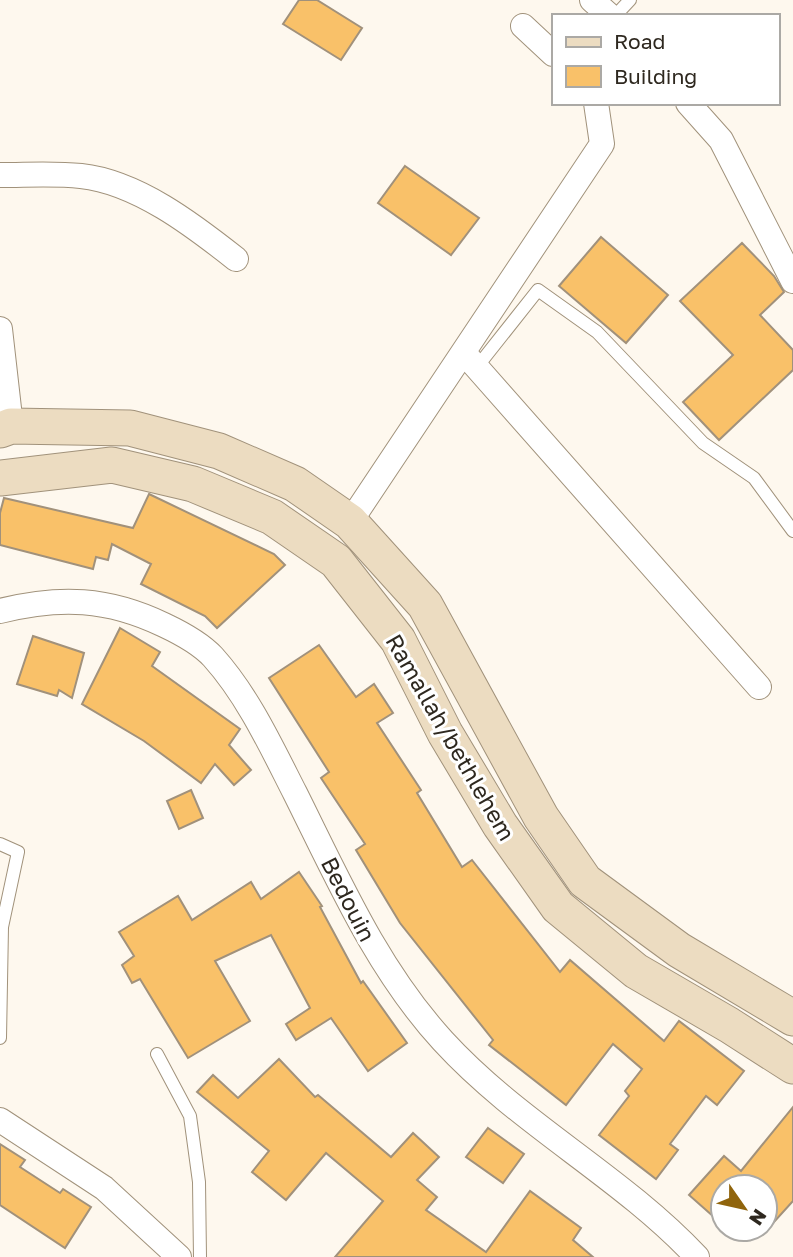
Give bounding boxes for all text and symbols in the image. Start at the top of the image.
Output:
legend [552,14,779,105]
text: Road [614,28,665,54]
text: Building [614,63,697,89]
street label: Ramallah/bethlehem [380,629,522,845]
street label: Bedouin [316,852,382,946]
north arrow [709,1173,779,1243]
text: N [745,1205,772,1230]

